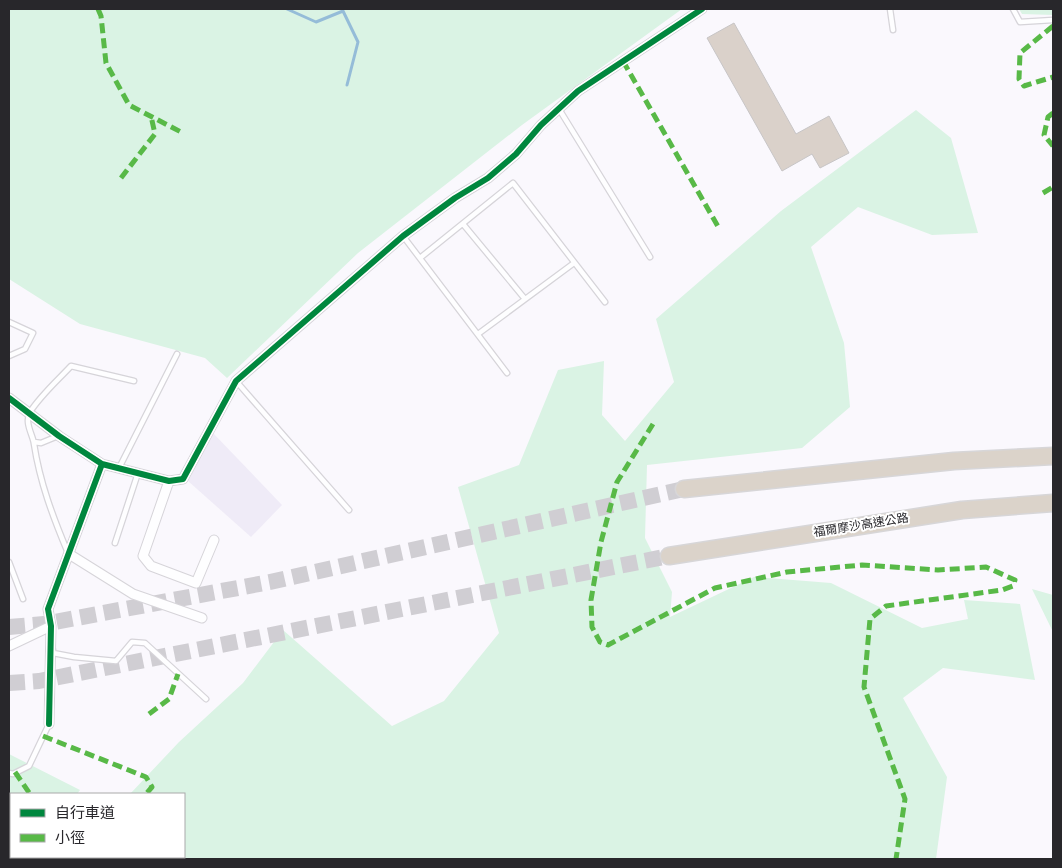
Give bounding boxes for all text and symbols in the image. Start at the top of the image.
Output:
street label: 福爾摩沙高速公路 [812,510,910,539]
legend [10,793,185,858]
text: 自行車道 [55,803,115,822]
text: 小徑 [55,828,85,847]

